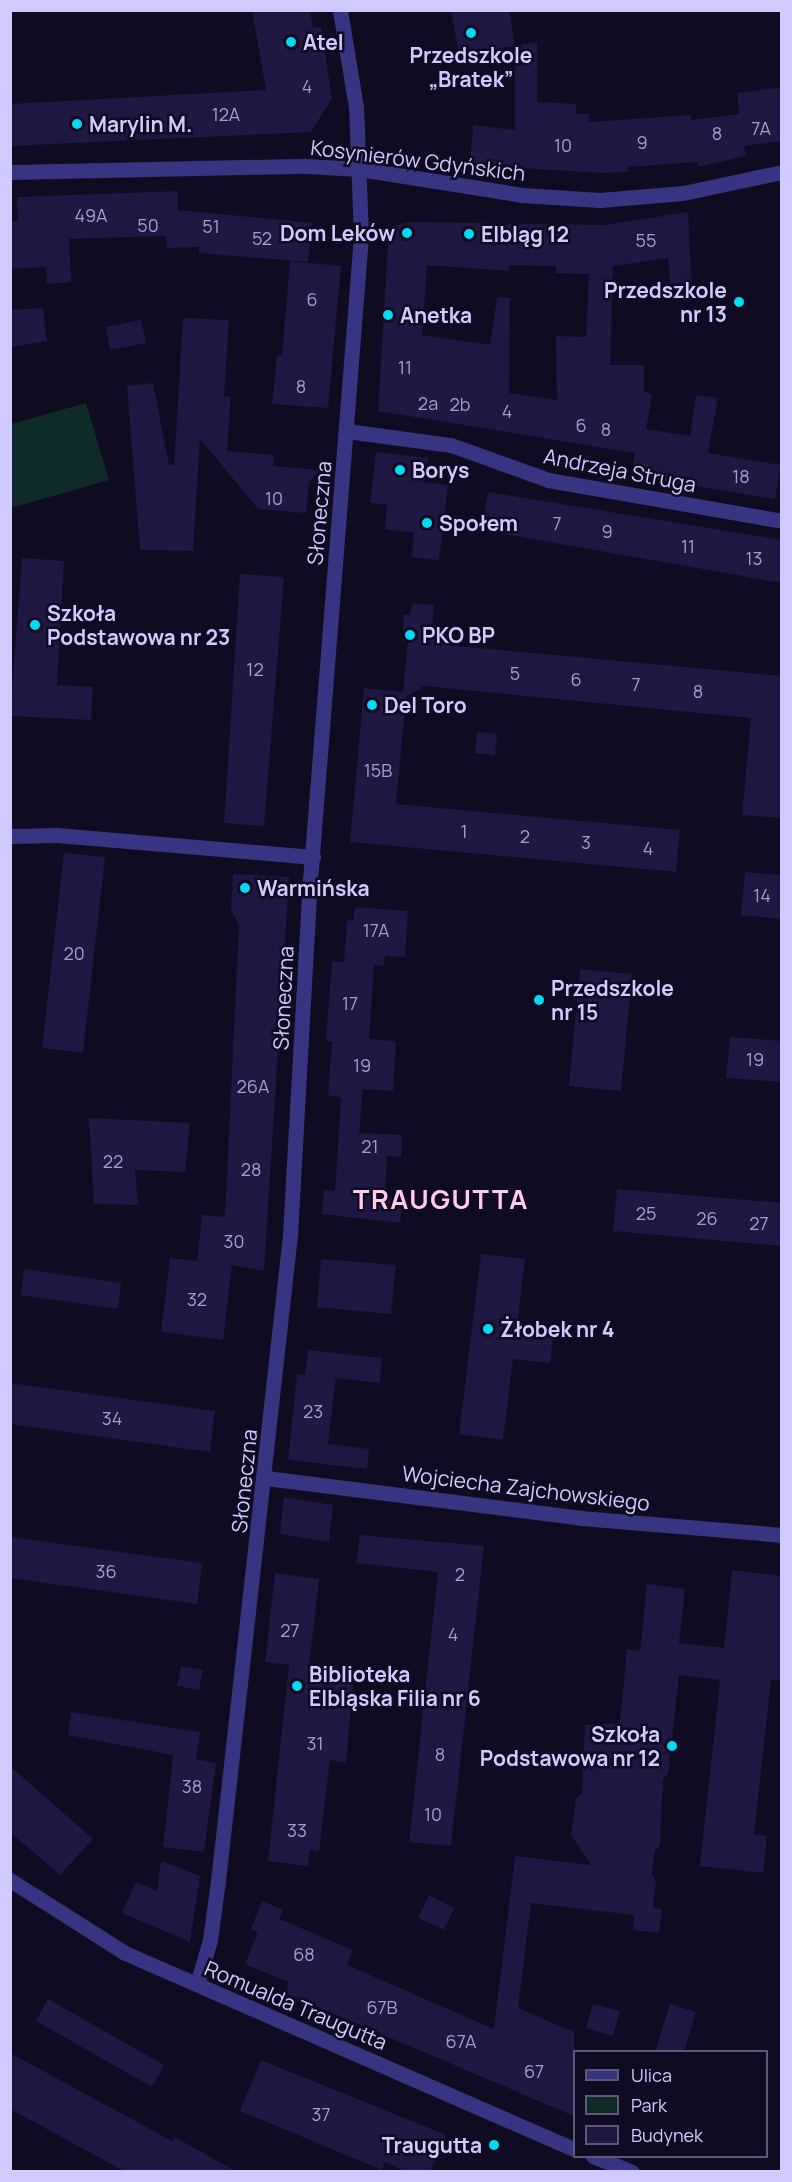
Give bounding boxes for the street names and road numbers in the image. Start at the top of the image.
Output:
street label: Kosynierów Gdyńskich [309,134,527,186]
street label: Andrzeja Struga [542,443,698,497]
street label: Słoneczna [302,460,336,566]
street label: Słoneczna [268,945,298,1051]
street label: Słoneczna [226,1428,262,1534]
street label: Wojciecha Zajchowskiego [401,1460,651,1516]
street label: Romualda Traugutta [201,1955,391,2055]

